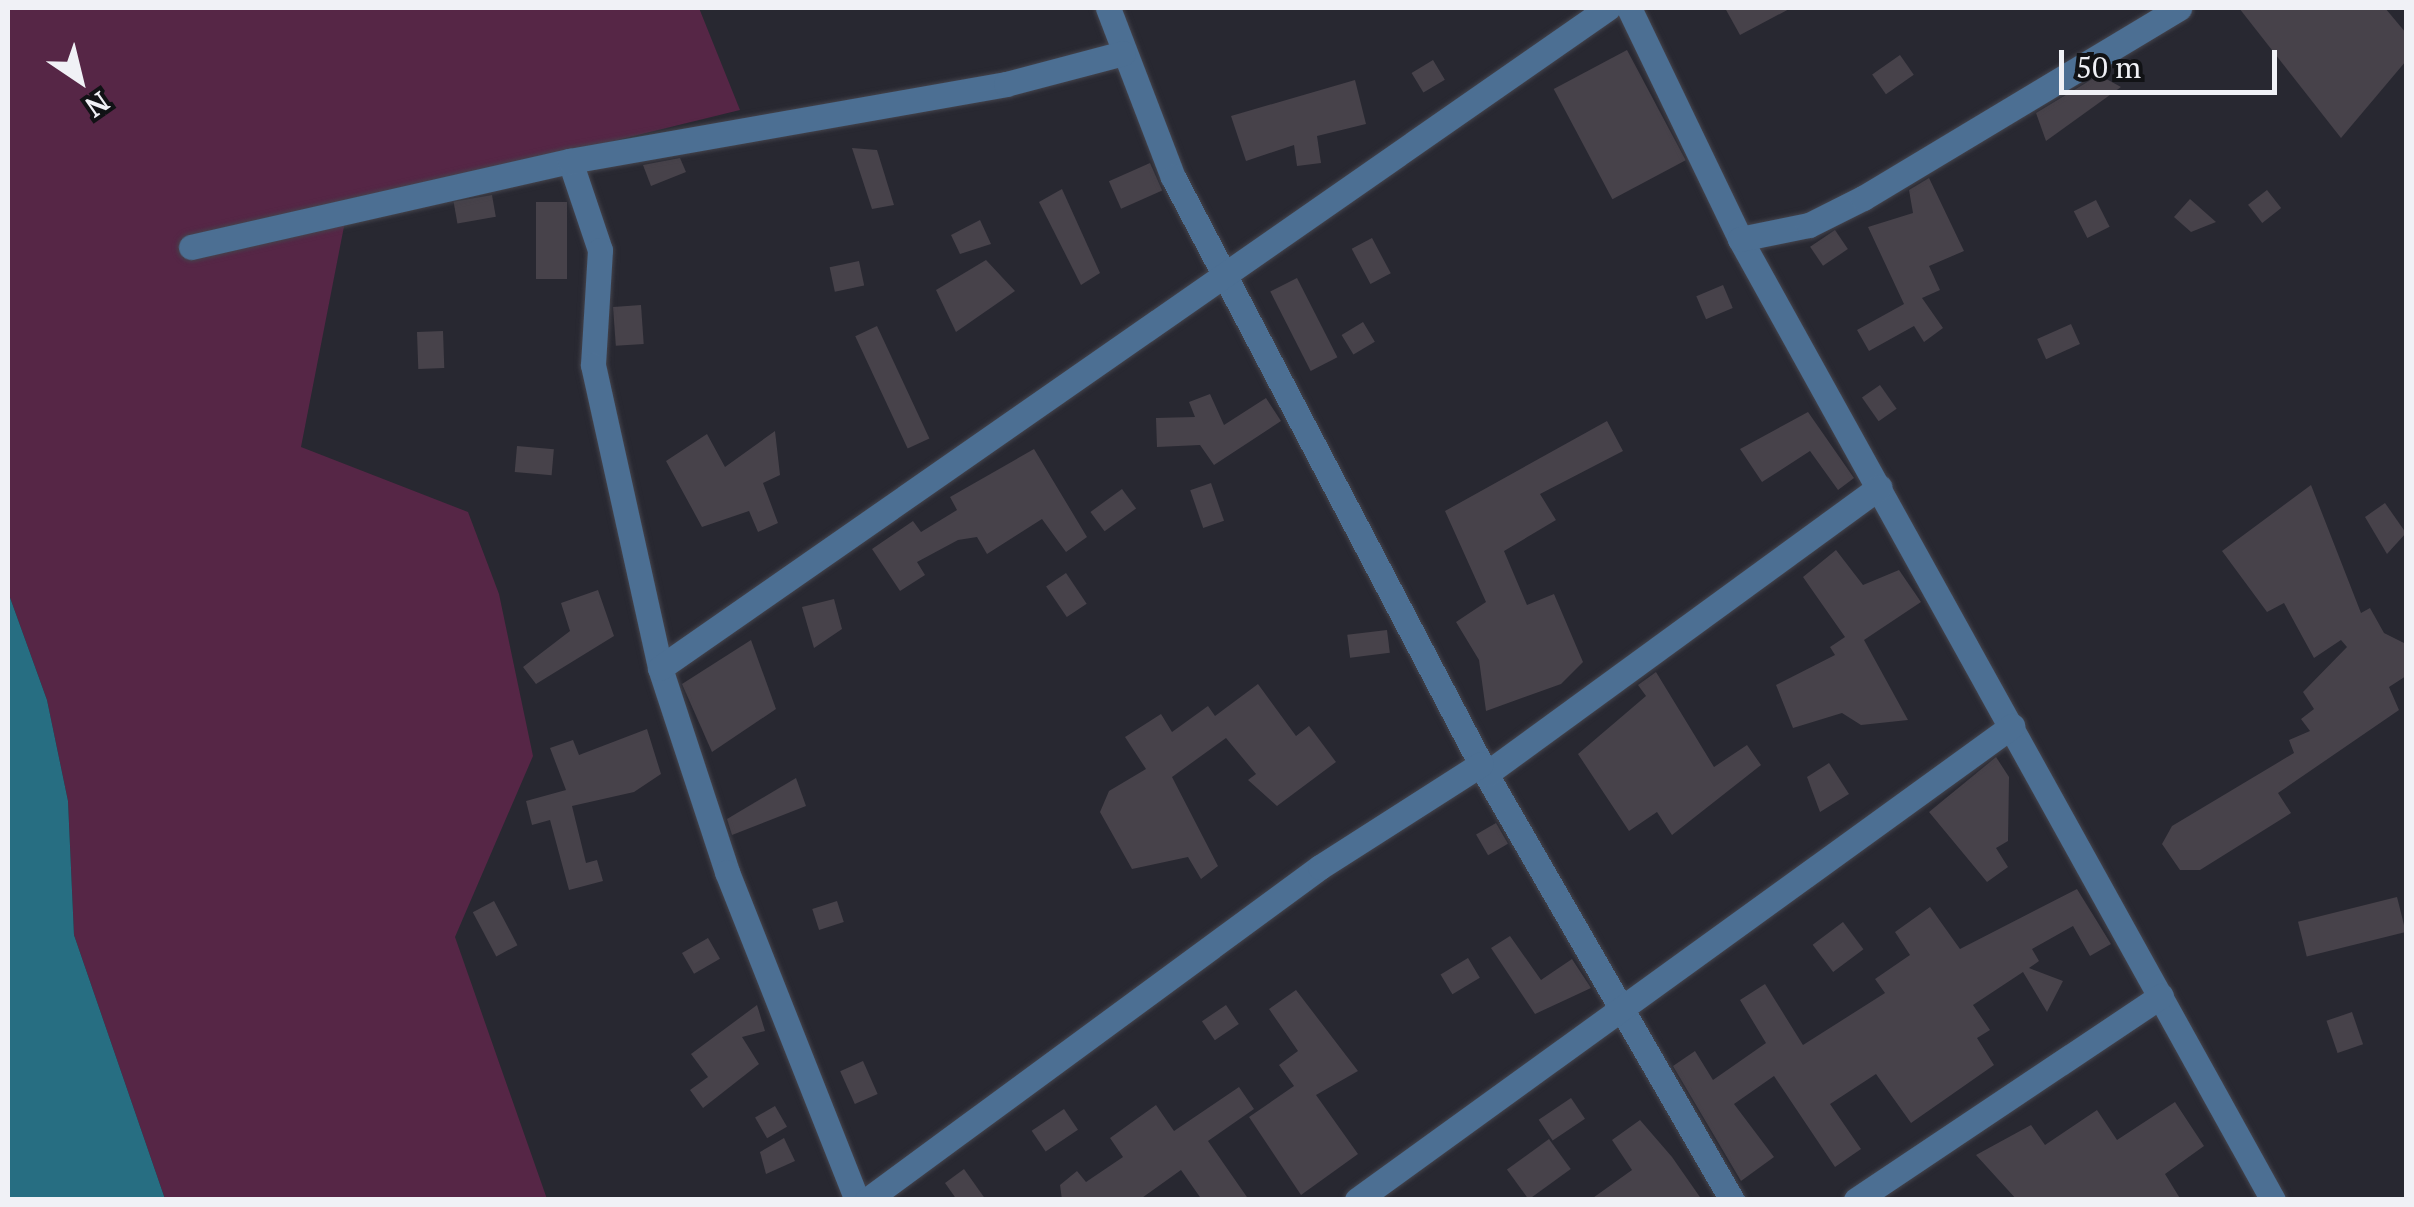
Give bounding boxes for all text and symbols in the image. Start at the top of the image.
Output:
north arrow [30,30,130,130]
scale bar [2064,30,2282,92]
text: 50 m [2076,47,2141,87]
text: N [78,84,117,126]

